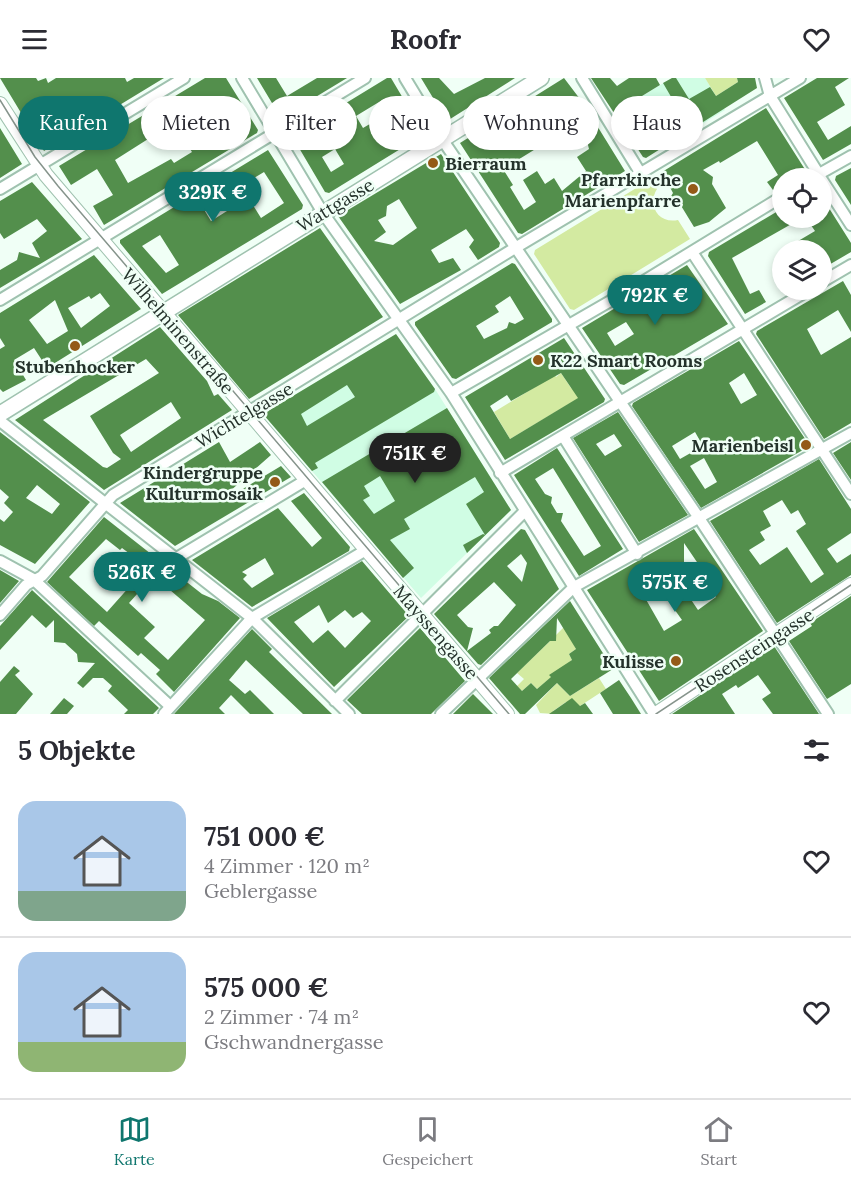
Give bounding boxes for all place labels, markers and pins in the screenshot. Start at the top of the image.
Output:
place label: Bierraum [445,152,527,175]
marker: Bierraum [426,156,440,170]
place label: Pfarrkirche Marienpfarre [565,168,681,212]
pin: 329K € [164,172,262,223]
marker: Pfarrkirche Marienpfarre [686,182,700,196]
pin: 792K € [606,275,704,326]
marker: Stubenhocker [68,339,82,353]
place label: K22 Smart Rooms [550,349,702,372]
marker: K22 Smart Rooms [531,353,545,367]
place label: Stubenhocker [15,355,135,378]
pin: 751K € [366,433,464,484]
place label: Marienbeisl [691,434,794,457]
marker: Marienbeisl [799,438,813,452]
place label: Kindergruppe Kulturmosaik [143,461,263,505]
marker: Kindergruppe Kulturmosaik [268,475,282,489]
pin: 526K € [93,552,191,603]
pin: 575K € [626,562,724,613]
place label: Kulisse [602,650,664,673]
marker: Kulisse [669,654,683,668]

